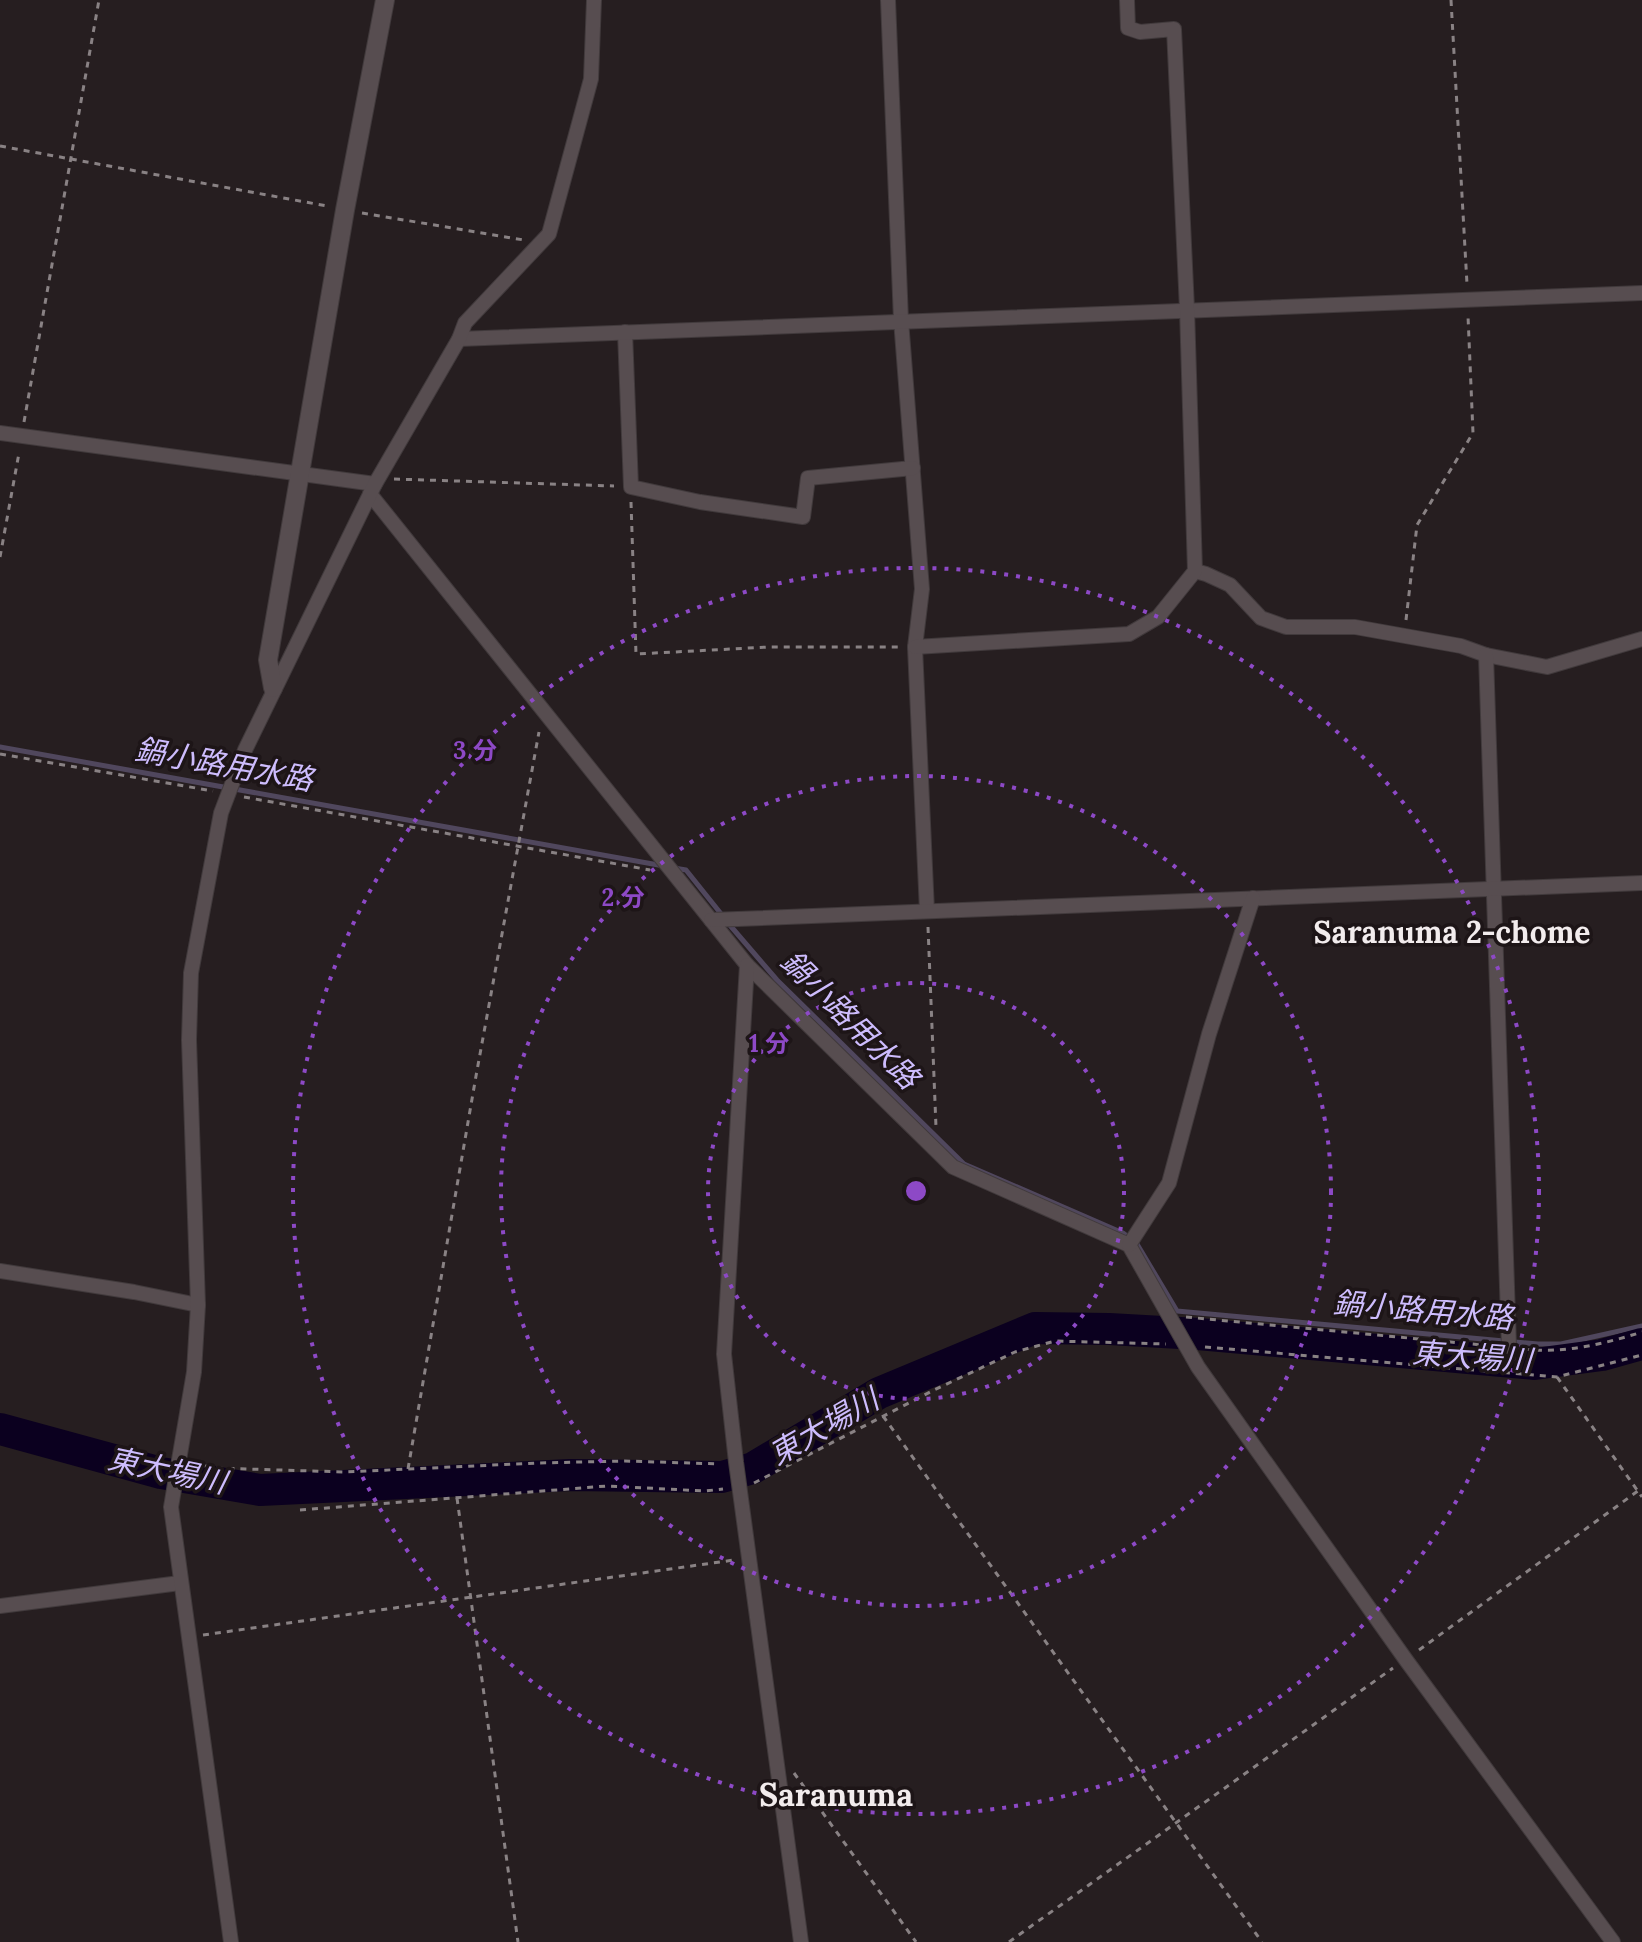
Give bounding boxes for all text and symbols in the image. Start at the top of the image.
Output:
water label: 鍋小路用水路 [132,730,319,799]
text: 3 分 [453,735,497,766]
text: 2 分 [601,882,645,913]
district label: Saranuma 2-chome [1314,913,1590,951]
water label: 鍋小路用水路 [774,942,930,1098]
text: 1 分 [749,1028,789,1059]
centre of rings [902,1177,930,1205]
water label: 鍋小路用水路 [1332,1283,1517,1337]
water label: 東大場川 [1411,1333,1536,1379]
water label: 東大場川 [762,1378,888,1473]
water label: 東大場川 [105,1439,233,1502]
district label: Saranuma [759,1774,913,1815]

